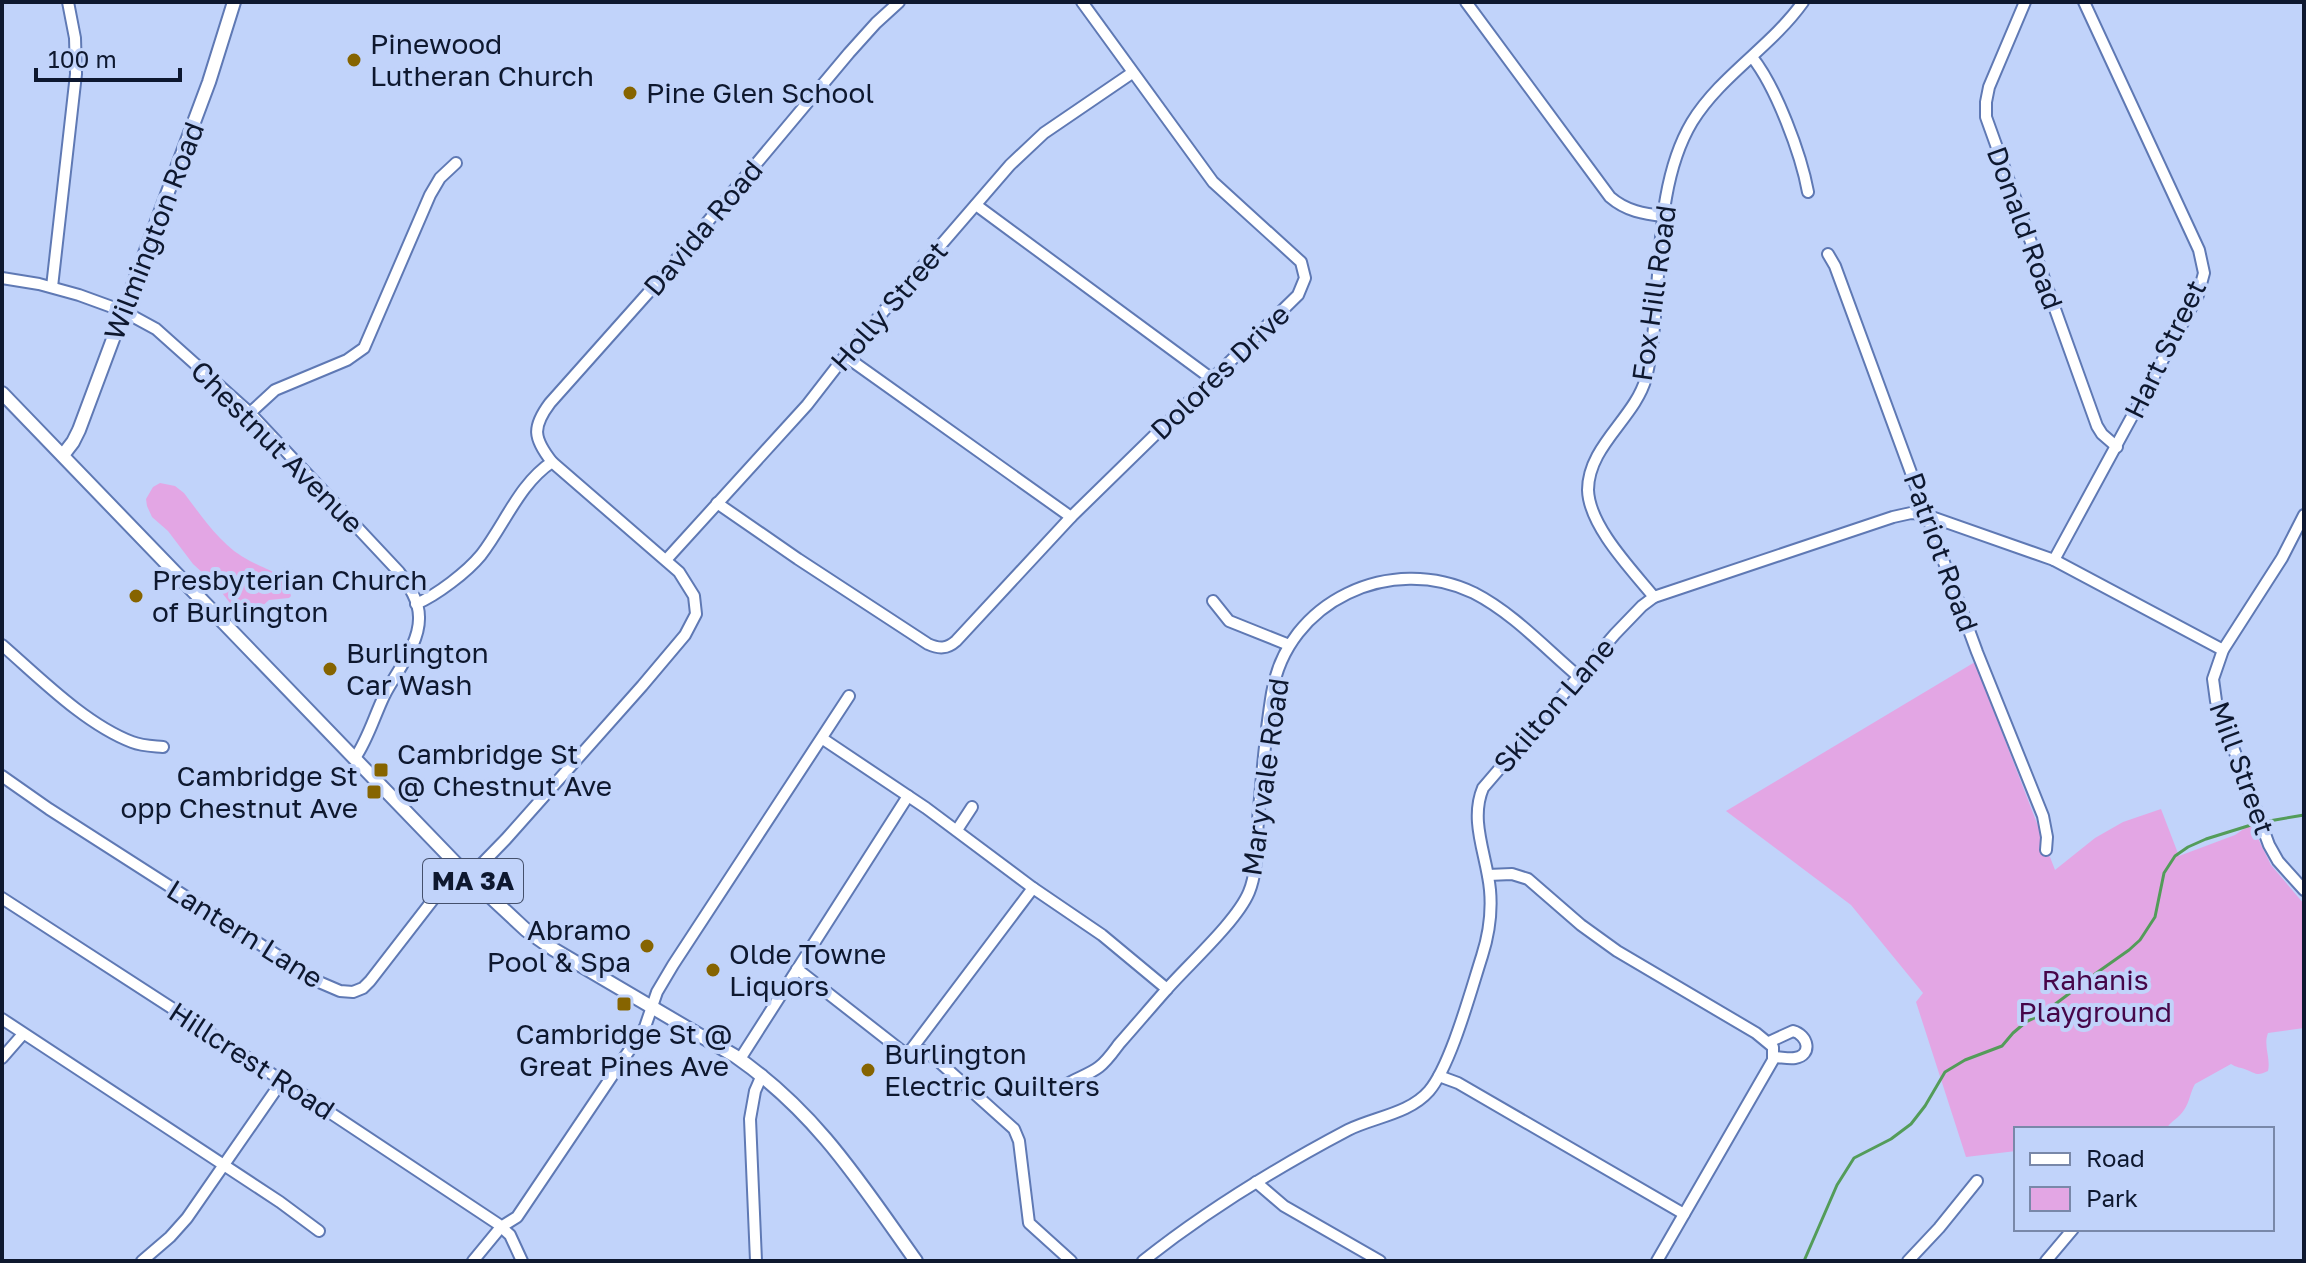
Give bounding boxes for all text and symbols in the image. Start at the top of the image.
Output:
place label: Pinewood Lutheran Church [370,27,594,92]
scale bar [36,32,180,82]
text: 100 m [48,44,117,73]
marker: Pinewood Lutheran Church [345,51,363,69]
place label: Pine Glen School [646,76,874,109]
marker: Pine Glen School [621,84,639,102]
street label: Wilmington Road [97,117,210,345]
street label: Donald Road [1981,142,2070,314]
street label: Davida Road [636,153,769,302]
street label: Fox Hill Road [1625,203,1682,383]
street label: Holly Street [823,234,954,377]
street label: Hart Street [2117,274,2212,423]
street label: Dolores Drive [1143,297,1296,446]
street label: Chestnut Avenue [184,354,370,540]
street label: Patriot Road [1897,468,1986,636]
place label: Presbyterian Church of Burlington [152,563,427,628]
marker: Presbyterian Church of Burlington [127,587,145,605]
street label: Skilton Lane [1486,631,1621,779]
place label: Burlington Car Wash [346,636,489,701]
marker: Burlington Car Wash [321,660,339,678]
street label: Maryvale Road [1234,676,1295,878]
street label: Mill Street [2203,697,2282,839]
place label: Cambridge St @ Chestnut Ave [397,737,612,802]
place label: Cambridge St opp Chestnut Ave [120,759,358,824]
marker: Cambridge St @ Chestnut Ave [372,761,390,779]
marker: Cambridge St opp Chestnut Ave [365,783,383,801]
road number: MA 3A [423,859,523,903]
street label: Lantern Lane [161,873,329,994]
place label: Abramo Pool & Spa [487,913,631,978]
marker: Abramo Pool & Spa [638,937,656,955]
place label: Olde Towne Liquors [729,937,886,1002]
marker: Olde Towne Liquors [704,961,722,979]
park label: Rahanis Playground [2018,963,2172,1028]
street label: Hillcrest Road [164,995,341,1126]
marker: Cambridge St @ Great Pines Ave [615,995,633,1013]
place label: Cambridge St @ Great Pines Ave [515,1017,733,1082]
place label: Burlington Electric Quilters [884,1037,1100,1102]
marker: Burlington Electric Quilters [859,1061,877,1079]
legend [2014,1127,2274,1231]
text: Road [2086,1143,2145,1172]
text: Park [2086,1183,2138,1212]

